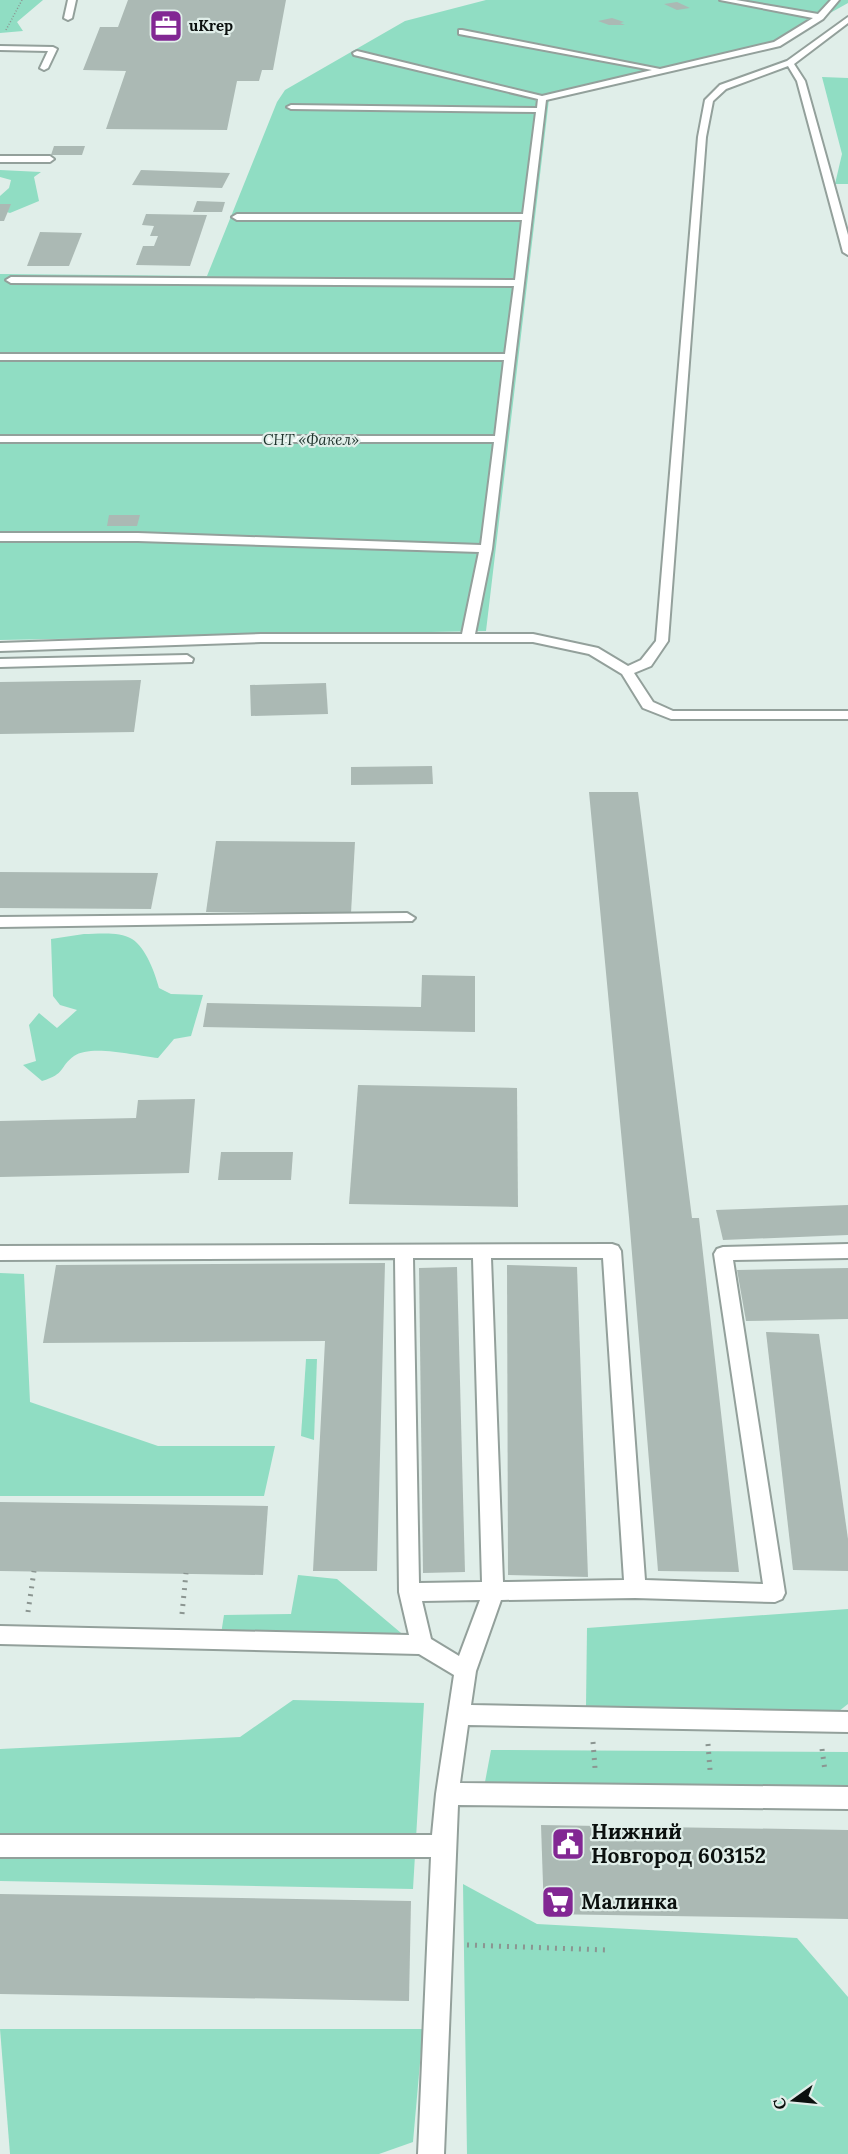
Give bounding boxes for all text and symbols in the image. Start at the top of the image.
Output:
office icon: uKrep [148,8,184,44]
place label: uKrep [189,16,233,35]
park label: СНТ «Факел» [263,430,359,449]
place label: Нижний Новгород 603152 [591,1818,766,1869]
public building icon: Нижний Новгород 603152 [550,1826,586,1862]
supermarket icon: Малинка [540,1884,576,1920]
place label: Малинка [581,1888,678,1915]
north arrow [764,2070,824,2130]
text: С [768,2096,791,2112]

